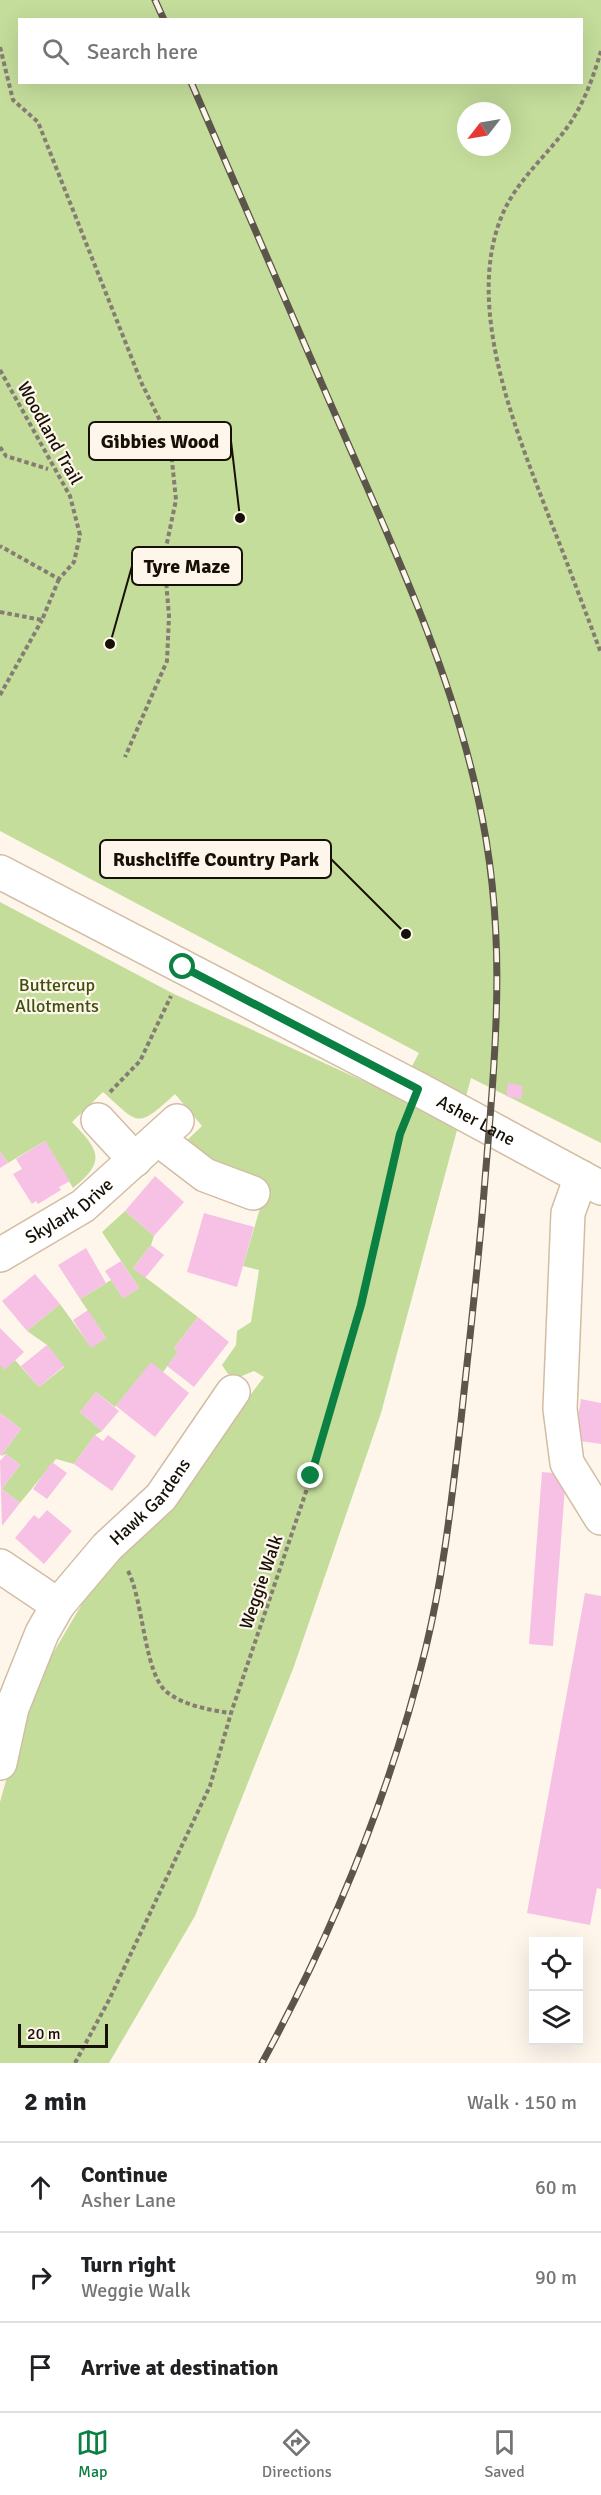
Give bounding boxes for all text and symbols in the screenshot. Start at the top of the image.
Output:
search box [18,18,583,84]
icon: search [39,35,72,68]
text: Search here [87,38,198,65]
north arrow [457,102,511,156]
street label: Woodland Trail [13,378,87,488]
callout: Gibbies Wood [89,422,231,460]
text: Gibbies Wood [101,429,220,454]
callout: Tyre Maze [132,547,242,585]
text: Tyre Maze [144,554,230,579]
callout: Rushcliffe Country Park [100,840,331,878]
text: Rushcliffe Country Park [113,847,320,872]
route start [169,953,195,979]
park label: Buttercup Allotments [15,974,99,1017]
street label: Asher Lane [433,1090,519,1150]
street label: Skylark Drive [21,1173,117,1249]
street label: Hawk Gardens [105,1454,195,1550]
route end [297,1462,323,1488]
street label: Weggie Walk [235,1532,287,1632]
map controls [529,1937,583,2045]
button: locate [529,1937,583,1991]
button: layers [529,1991,583,2045]
scale bar [18,2021,108,2048]
text: 20 m [27,2024,61,2044]
text: 2 min [24,2086,87,2118]
text: Walk · 150 m [467,2090,577,2115]
text: Continue [81,2161,168,2188]
icon: ahead [24,2171,57,2204]
text: 60 m [535,2175,577,2200]
text: Asher Lane [81,2188,176,2213]
text: Turn right [81,2251,176,2278]
icon: right [24,2261,57,2294]
text: 90 m [535,2265,577,2290]
text: Weggie Walk [81,2278,190,2303]
icon: arrive [24,2351,57,2384]
text: Arrive at destination [81,2354,278,2381]
tab: Map [76,2426,109,2482]
tab: Directions [262,2426,332,2482]
tab: Saved [484,2426,525,2482]

